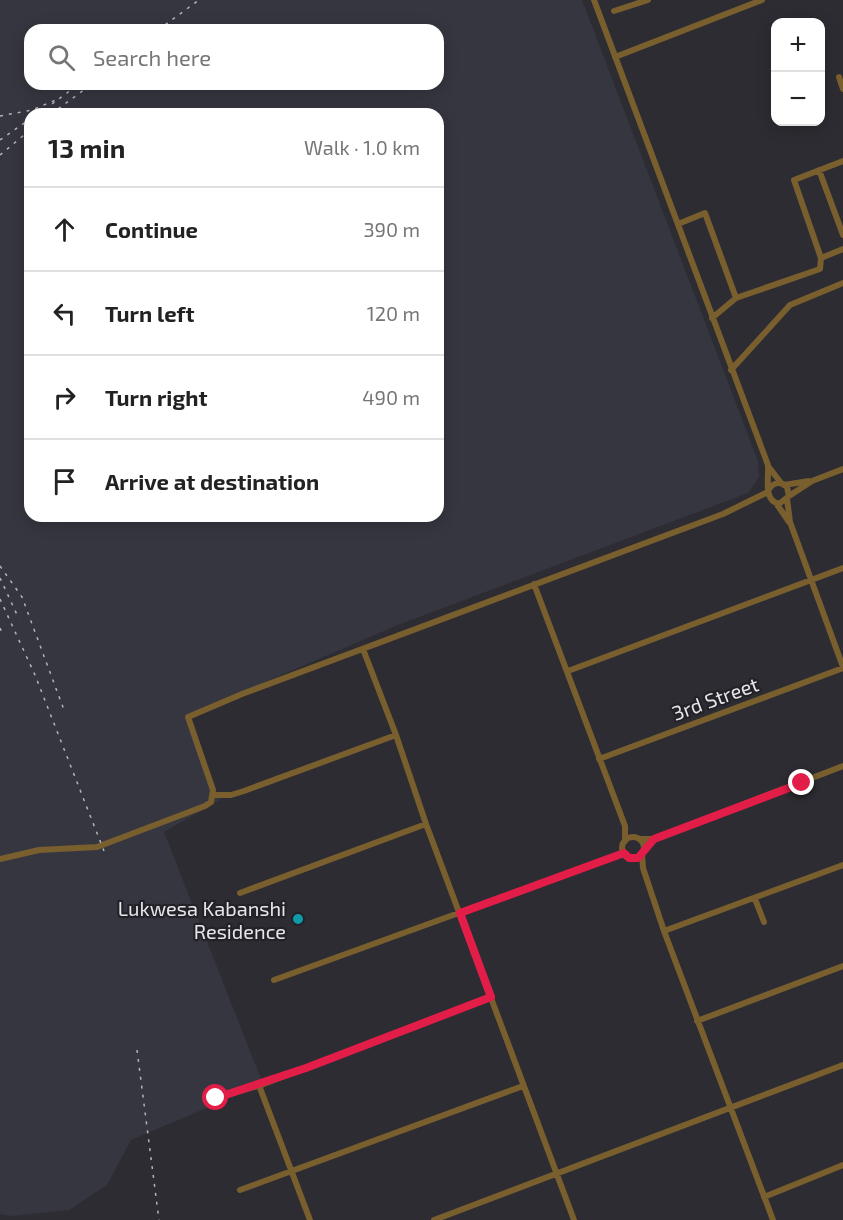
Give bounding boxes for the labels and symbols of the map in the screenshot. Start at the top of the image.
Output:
street label: 3rd Street [668,671,762,725]
route end [788,769,814,795]
place label: Lukwesa Kabanshi Residence [118,896,286,943]
marker: Lukwesa Kabanshi Residence [291,912,305,926]
route start [202,1084,228,1110]

